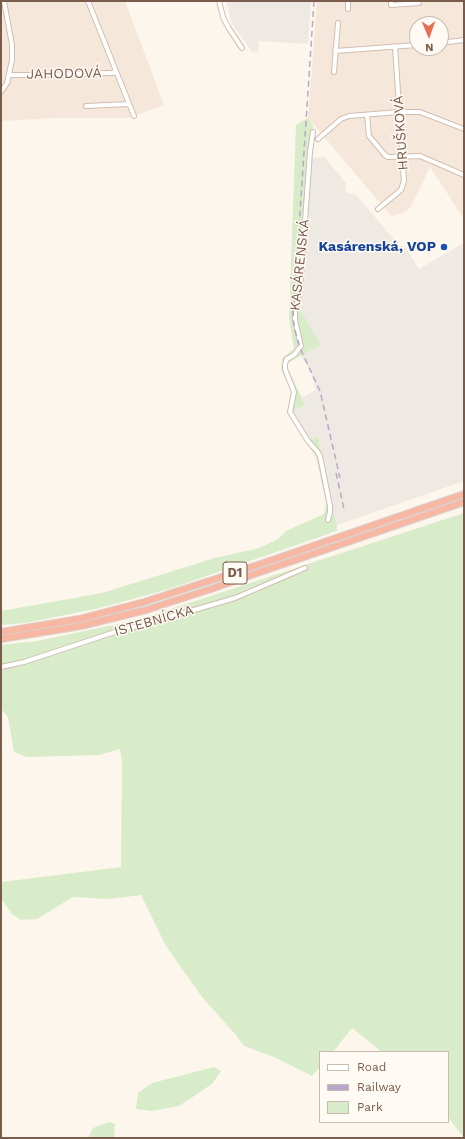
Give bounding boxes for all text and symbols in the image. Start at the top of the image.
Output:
north arrow [409,16,449,56]
text: N [425,41,434,54]
street label: JAHODOVÁ [26,65,102,83]
street label: HRUŠKOVÁ [390,95,412,171]
street label: KASÁRENSKÁ [287,218,313,312]
place label: Kasárenská, VOP [318,239,436,255]
marker: Kasárenská, VOP [439,242,449,252]
road number: D1 [223,562,247,584]
street label: ISTEBNÍCKA [112,602,196,640]
legend [319,1051,449,1123]
text: Road [357,1060,386,1074]
text: Railway [357,1080,401,1094]
text: Park [357,1100,383,1114]

